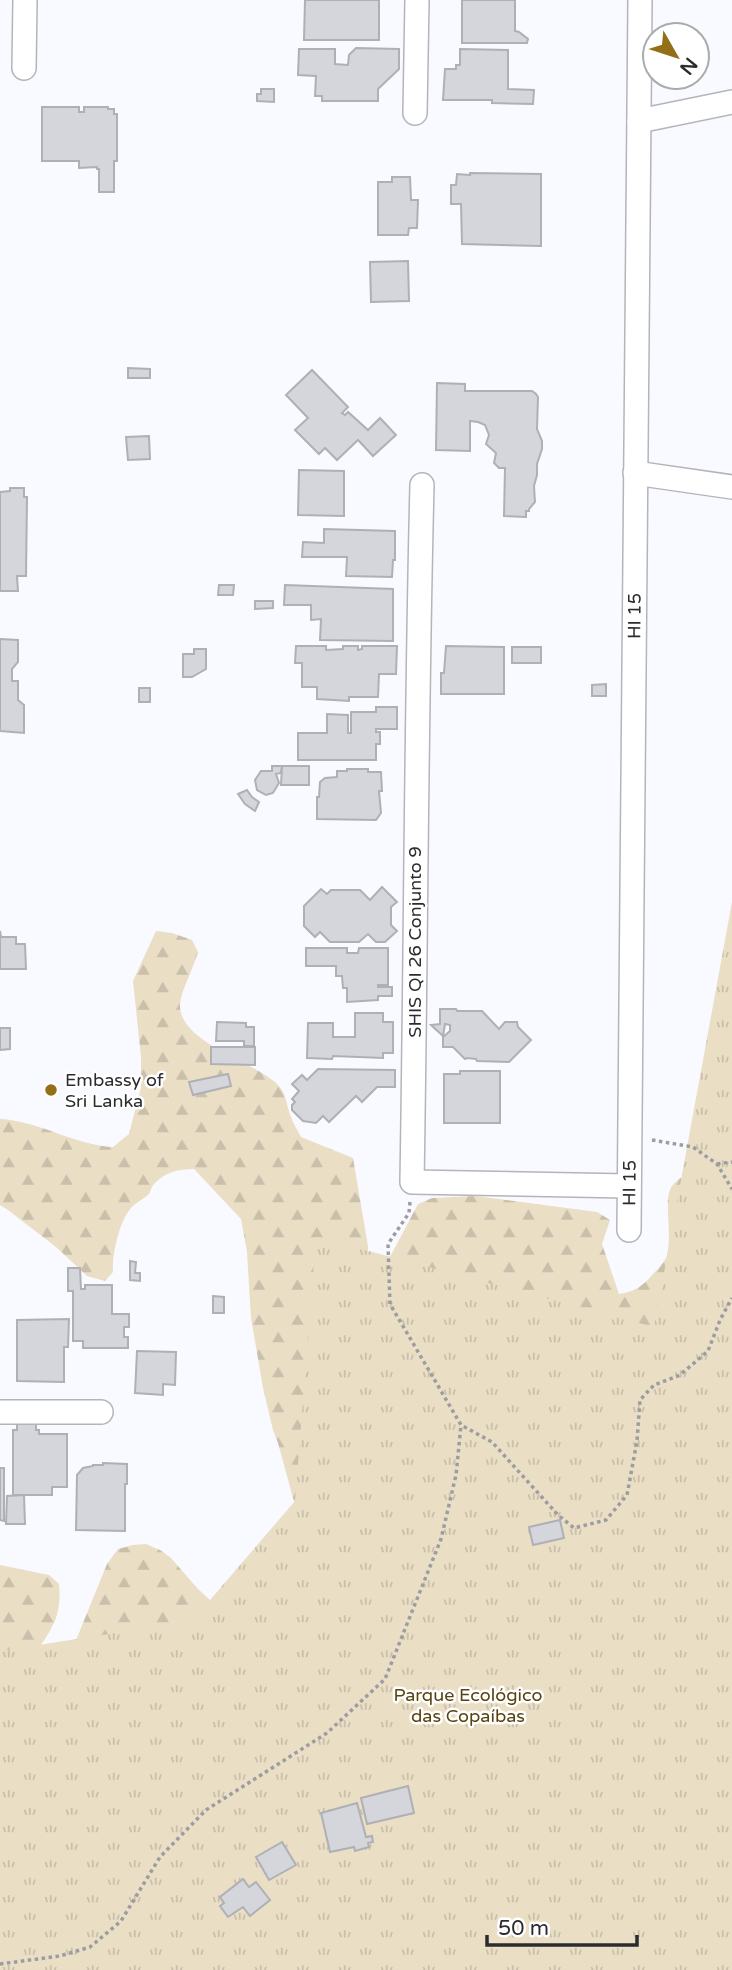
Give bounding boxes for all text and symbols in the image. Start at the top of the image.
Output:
north arrow [641,21,711,91]
text: N [675,53,702,79]
street label: HI 15 [623,593,646,639]
street label: SHIS QI 26 Conjunto 9 [404,846,426,1038]
place label: Embassy of Sri Lanka [65,1069,164,1112]
marker: Embassy of Sri Lanka [43,1082,59,1098]
street label: HI 15 [618,1160,641,1206]
park label: Parque Ecológico das Copaíbas [394,1684,543,1727]
scale bar [487,1904,638,1948]
text: 50 m [498,1916,549,1941]

